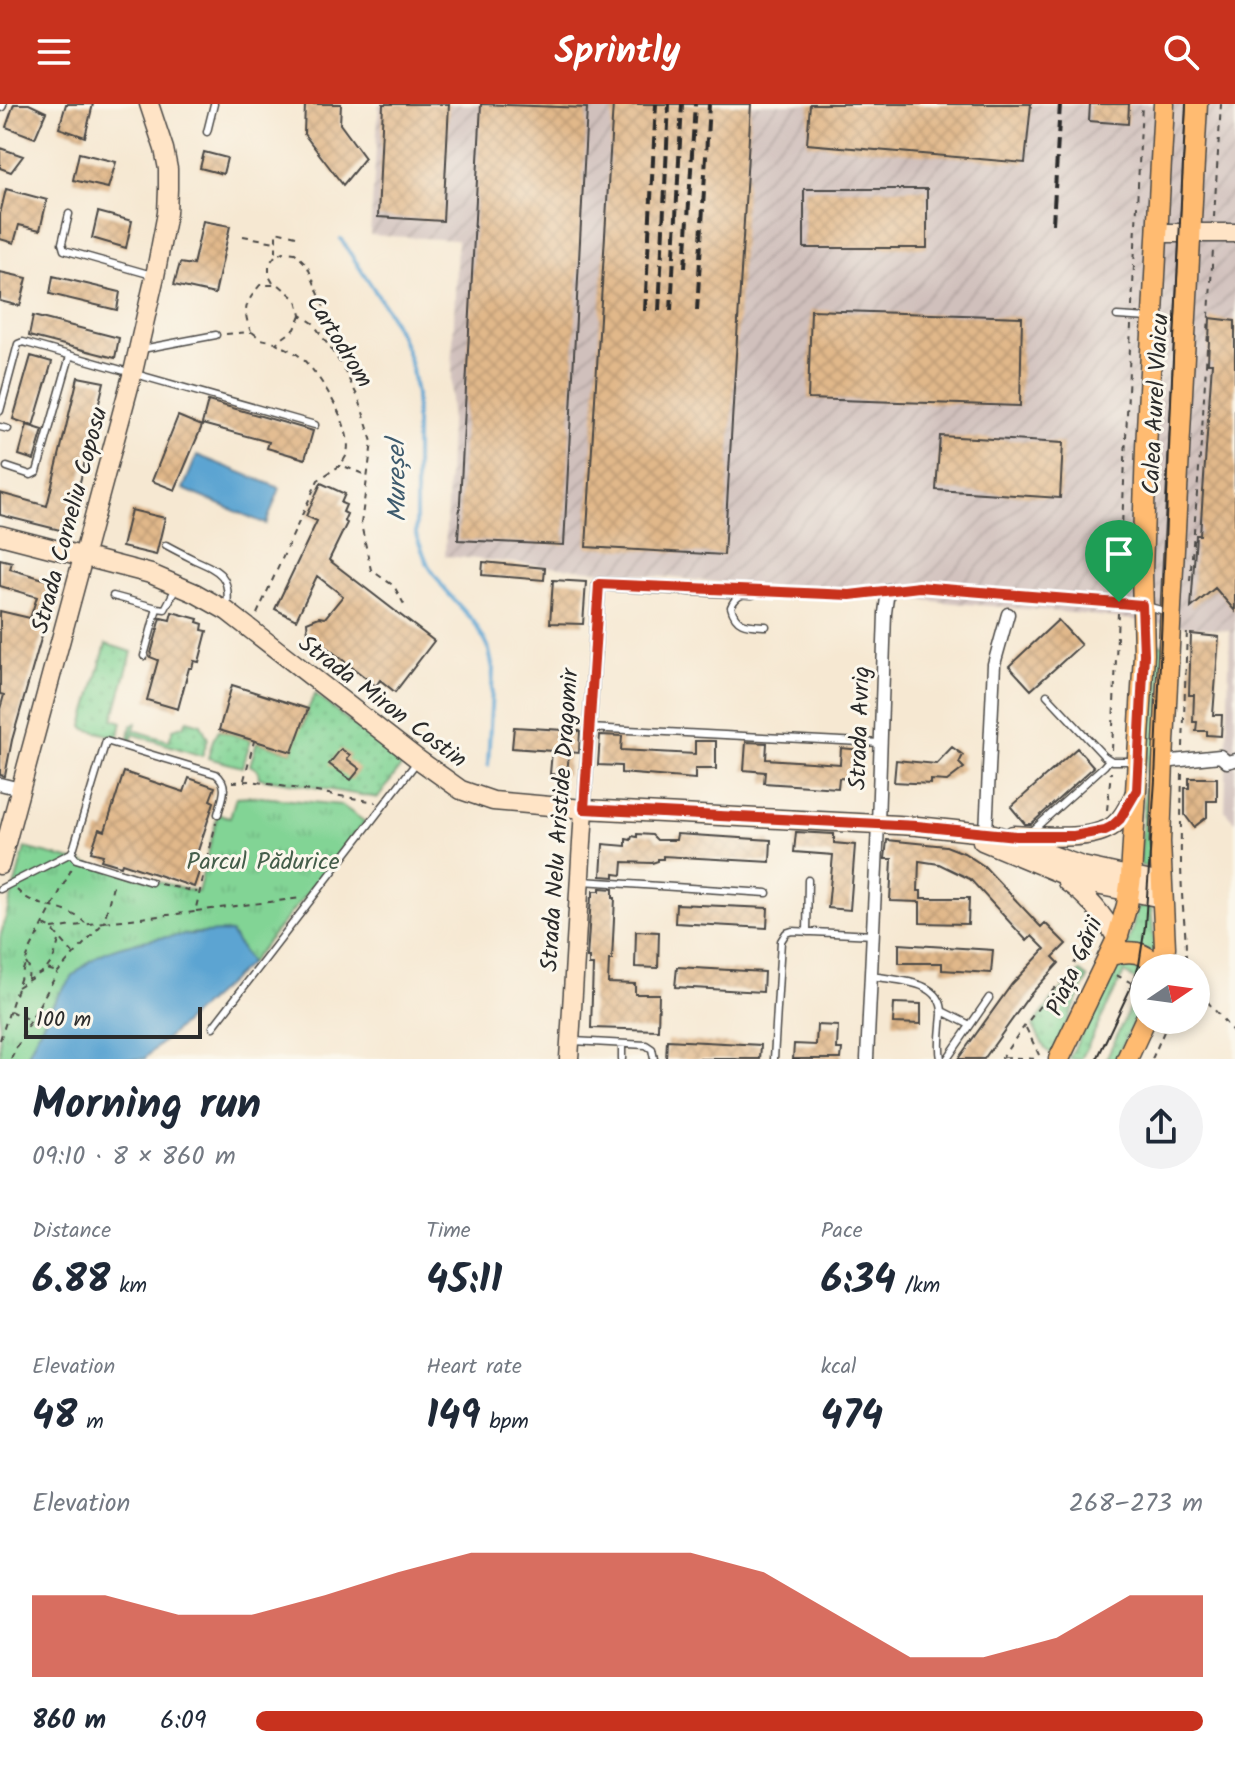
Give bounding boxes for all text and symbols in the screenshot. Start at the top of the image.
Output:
text: Sprintly [554,24,681,81]
icon: menu [32,30,76,74]
icon: search [1159,30,1203,74]
street label: Cartodrom [295,288,383,396]
street label: Calea Aurel Vlaicu [1132,312,1181,496]
street label: Strada Corneliu Coposu [21,402,120,638]
water label: Mureșel [376,435,420,523]
pin [1085,520,1153,602]
icon: arrive [1097,532,1141,576]
street label: Strada Miron Costin [289,625,475,779]
street label: Strada Nelu Aristide Dragomir [530,665,591,973]
street label: Strada Avrig [839,665,882,791]
park label: Parcul Pădurice [187,843,340,882]
street label: Piața Gării [1036,910,1115,1022]
north arrow [1130,954,1210,1034]
map controls [1130,954,1210,1034]
scale bar [24,1003,202,1039]
text: 100 m [36,1003,91,1038]
text: Morning run [32,1071,261,1141]
button: share [1119,1085,1203,1169]
text: 09:10 · 8 × 860 m [32,1136,236,1178]
text: Distance [32,1214,111,1249]
text: Time [426,1214,471,1249]
text: Pace [821,1214,863,1249]
text: 6.88 [32,1249,110,1313]
text: 45:11 [426,1249,502,1313]
text: 6:34 [821,1249,896,1313]
text: km [110,1269,147,1304]
text: /km [896,1269,940,1304]
text: Elevation [32,1350,115,1385]
text: Heart rate [426,1350,522,1385]
text: kcal [821,1350,856,1385]
text: 48 [32,1385,77,1449]
text: 149 [426,1385,480,1449]
text: 474 [821,1385,883,1449]
text: m [77,1405,104,1440]
text: bpm [480,1405,529,1440]
text: Elevation [32,1483,130,1525]
text: 268–273 m [1069,1483,1203,1525]
text: 860 m [32,1700,106,1742]
text: 6:09 [160,1700,207,1742]

